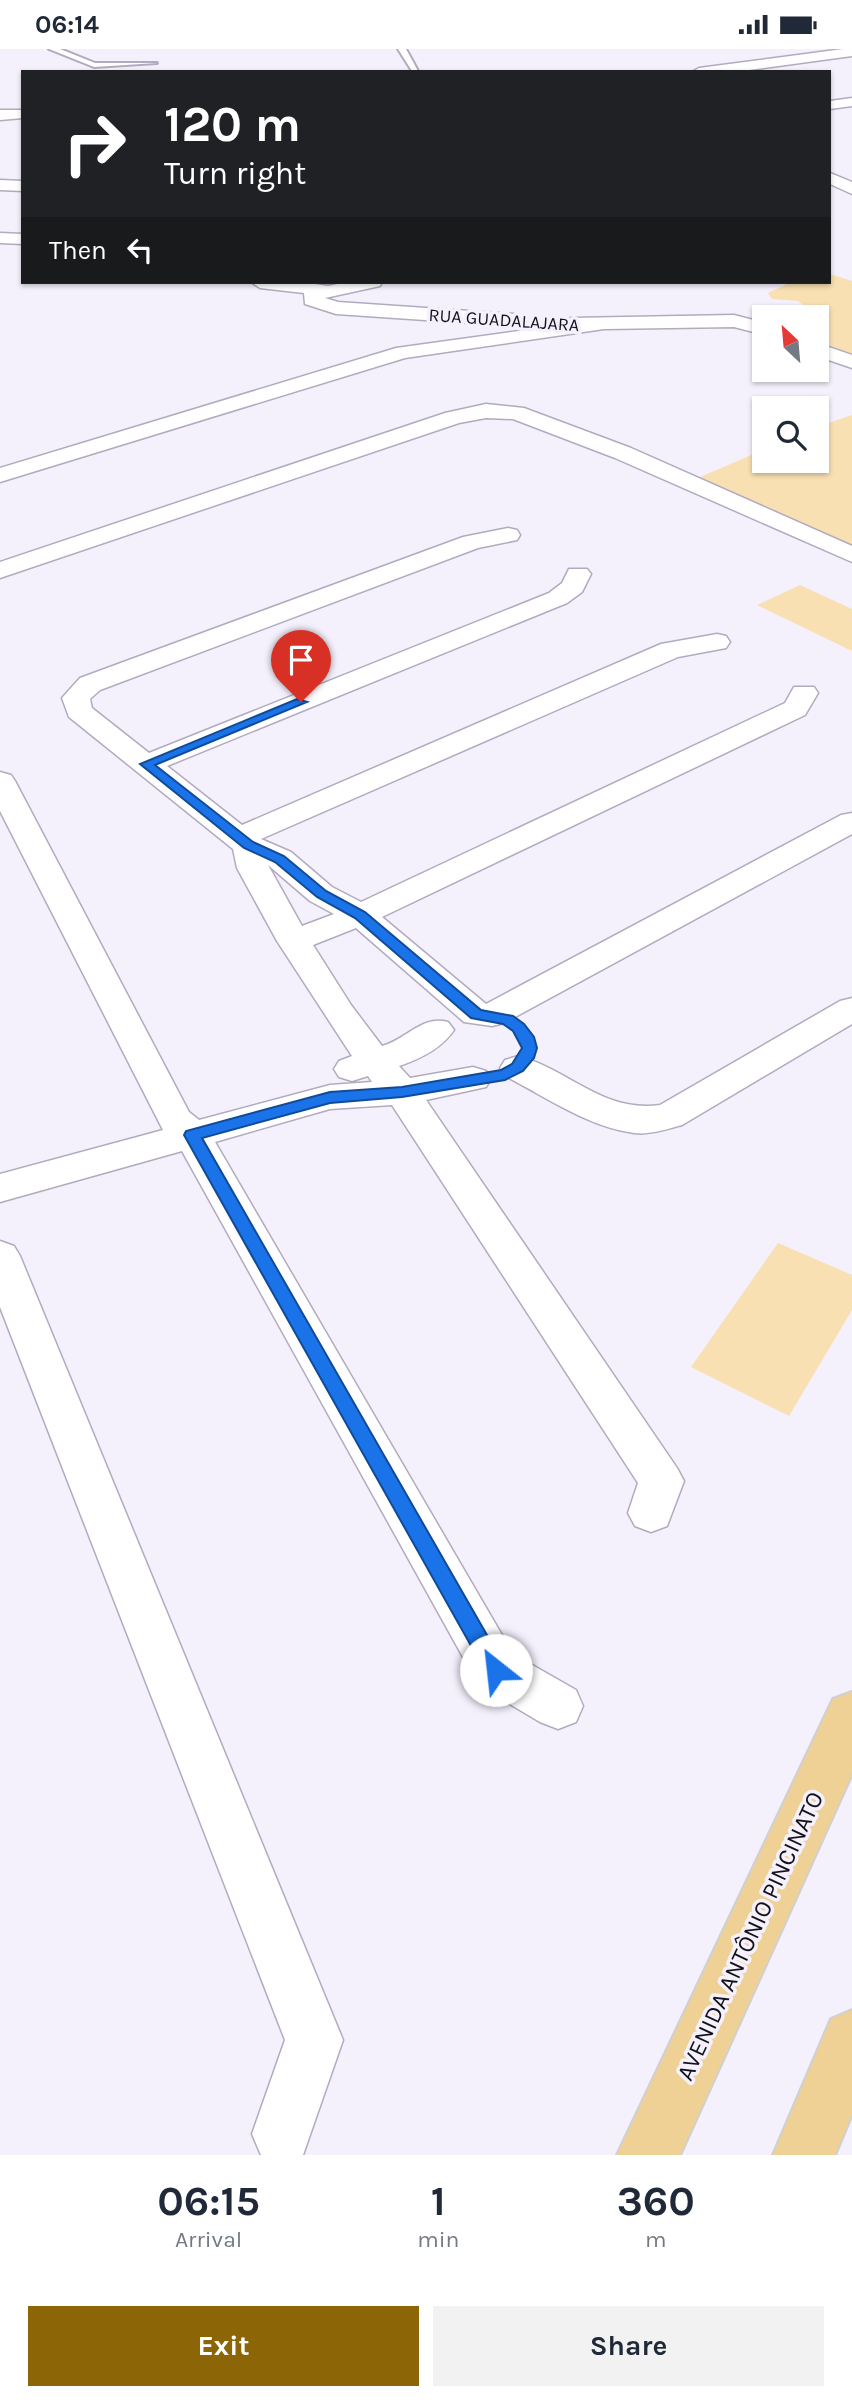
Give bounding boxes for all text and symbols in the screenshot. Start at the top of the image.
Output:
text: 06:14 [35,9,99,40]
text: 120 m [164,96,301,153]
icon: right [49,98,140,189]
text: Turn right [164,155,306,192]
icon: left [121,231,159,269]
text: Then [49,235,107,266]
street label: RUA GUADALAJARA [428,304,580,336]
north arrow [752,305,830,381]
map controls [752,305,829,473]
button: search [752,396,829,473]
pin [271,630,331,702]
icon: arrive [282,641,320,679]
position arrow [459,1633,533,1707]
street label: AVENIDA ANTÔNIO PINCINATO [670,1787,829,2085]
text: 06:15 [157,2176,260,2226]
text: 1 [431,2176,446,2226]
text: 360 [617,2176,695,2226]
text: Arrival [175,2226,242,2253]
text: min [417,2226,459,2253]
text: m [645,2226,666,2253]
button: Exit [28,2306,419,2386]
button: Share [433,2306,824,2386]

